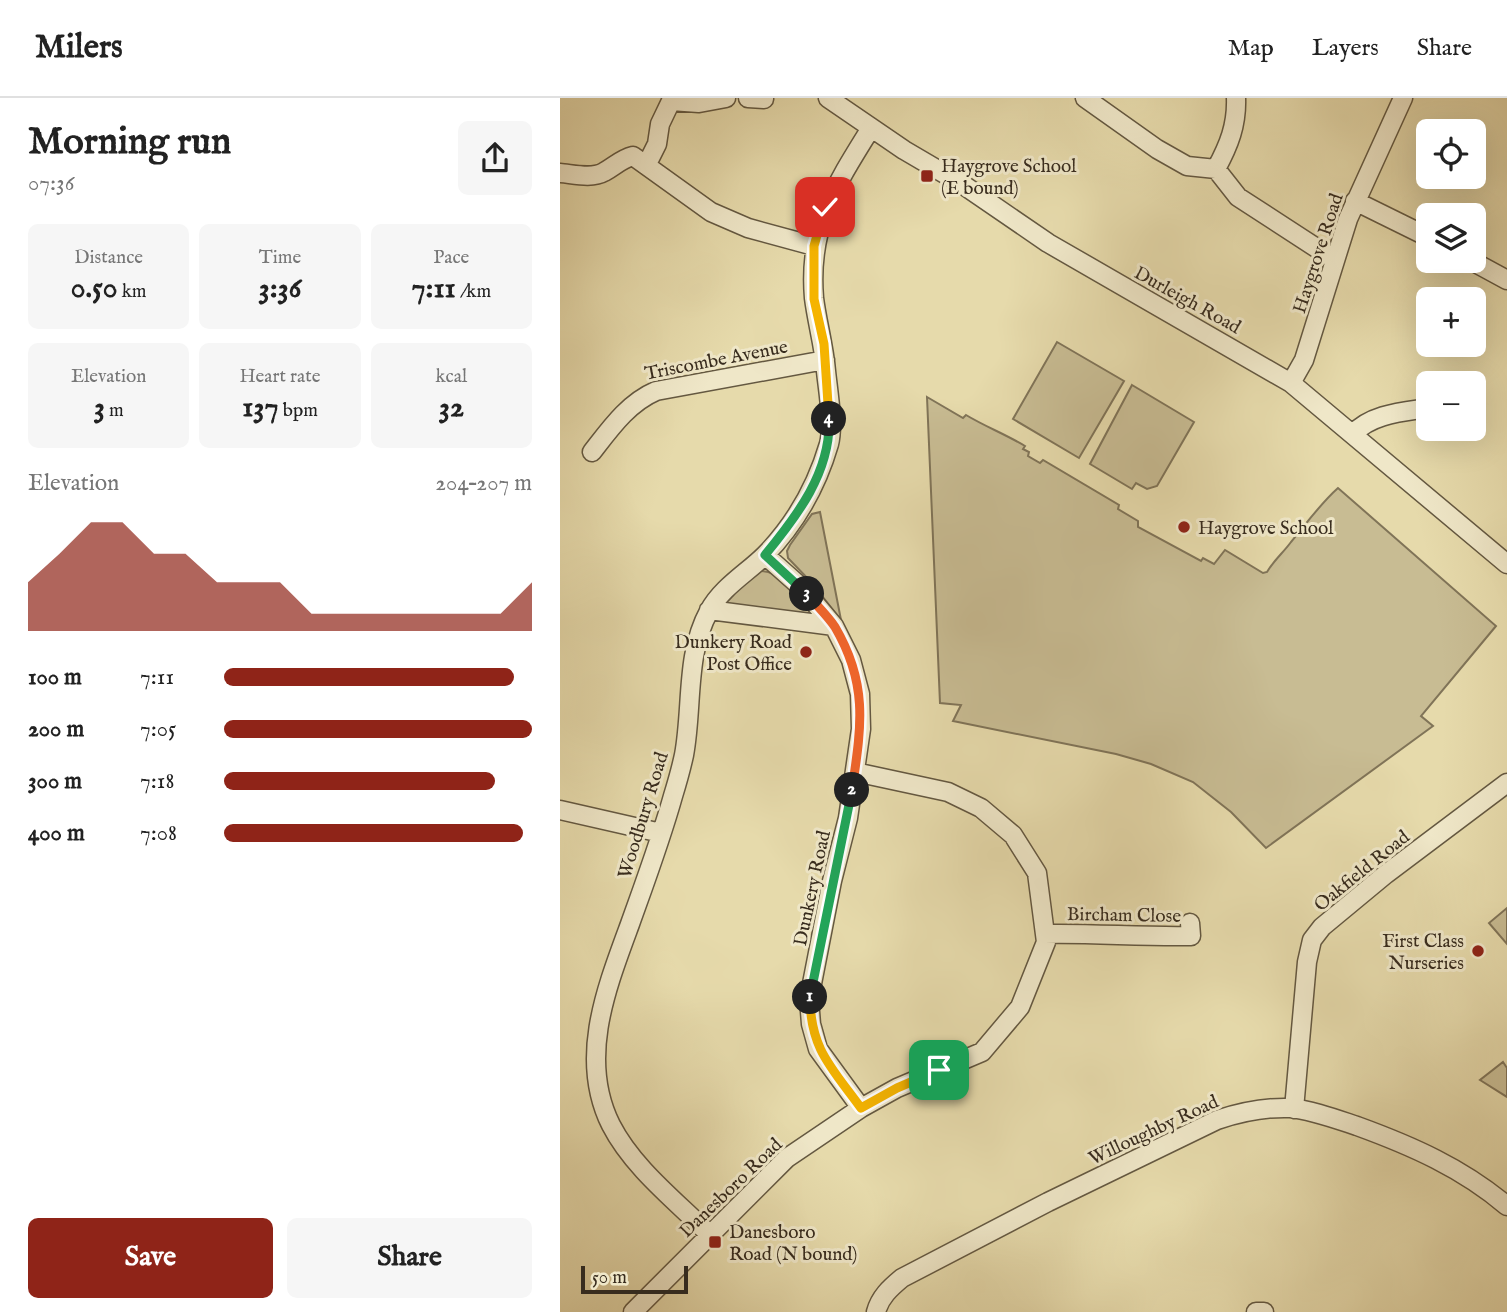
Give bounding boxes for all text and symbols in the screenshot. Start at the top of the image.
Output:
text: Milers [35,27,123,69]
text: Map [1228,33,1274,64]
text: Layers [1312,33,1379,64]
text: Share [1417,33,1472,64]
text: Morning run [28,119,231,167]
map controls [1416,119,1486,441]
button: locate [1416,119,1486,189]
button: share [458,121,532,195]
place label: Haygrove School (E bound) [941,155,1077,201]
marker: Haygrove School (E bound) [919,168,935,184]
text: 07:36 [28,169,74,198]
pin [795,177,855,237]
icon: check [806,188,844,226]
street label: Haygrove Road [1288,190,1350,317]
button: layers [1416,203,1486,273]
text: Distance [74,246,143,270]
text: Time [259,246,301,270]
text: Pace [433,246,469,270]
street label: Durleigh Road [1129,262,1245,340]
text: 0.50 [71,270,117,308]
text: 3:36 [259,270,301,308]
text: 7:11 [411,270,456,308]
text: km [117,280,146,304]
text: /km [456,280,491,304]
button: + [1416,287,1486,357]
street label: Triscombe Avenue [643,335,790,387]
text: Elevation [71,365,146,389]
text: Heart rate [239,365,321,389]
text: kcal [435,365,467,389]
button: − [1416,371,1486,441]
text: 3 [94,389,105,427]
text: 137 [242,389,279,427]
text: 32 [439,389,464,427]
text: m [105,399,124,423]
text: bpm [279,399,318,423]
pin: 4 [812,402,846,436]
text: 4 [824,406,833,430]
text: Elevation [28,469,119,498]
text: 204–207 m [435,469,532,498]
place label: Haygrove School [1198,517,1334,541]
marker: Haygrove School [1176,519,1192,535]
pin: 3 [790,576,824,612]
text: 3 [803,581,810,605]
place label: Dunkery Road Post Office [675,631,793,677]
marker: Dunkery Road Post Office [798,644,814,660]
text: 100 m [28,663,82,692]
text: 7:11 [140,663,174,692]
text: 200 m [28,715,84,744]
text: 7:05 [140,715,176,744]
street label: Woodbury Road [613,749,675,882]
text: 300 m [28,767,82,796]
text: 7:18 [140,767,174,796]
pin: 2 [834,772,870,808]
text: 2 [847,777,856,801]
text: 400 m [28,819,85,848]
text: 7:08 [140,819,177,848]
street label: Oakfield Road [1310,825,1416,917]
street label: Dunkery Road [789,828,837,948]
street label: Bircham Close [1067,903,1182,929]
place label: First Class Nurseries [1382,930,1464,976]
marker: First Class Nurseries [1470,943,1486,959]
pin: 1 [792,979,828,1014]
text: 1 [806,984,813,1008]
pin [909,1040,969,1100]
icon: arrive [920,1051,958,1089]
street label: Willoughby Road [1085,1090,1223,1171]
street label: Danesboro Road [675,1133,788,1243]
button: Save [28,1218,273,1298]
button: Share [287,1218,532,1298]
place label: Danesboro Road (N bound) [729,1221,857,1267]
marker: Danesboro Road (N bound) [707,1234,723,1250]
scale bar [581,1263,688,1295]
text: 50 m [592,1266,627,1290]

